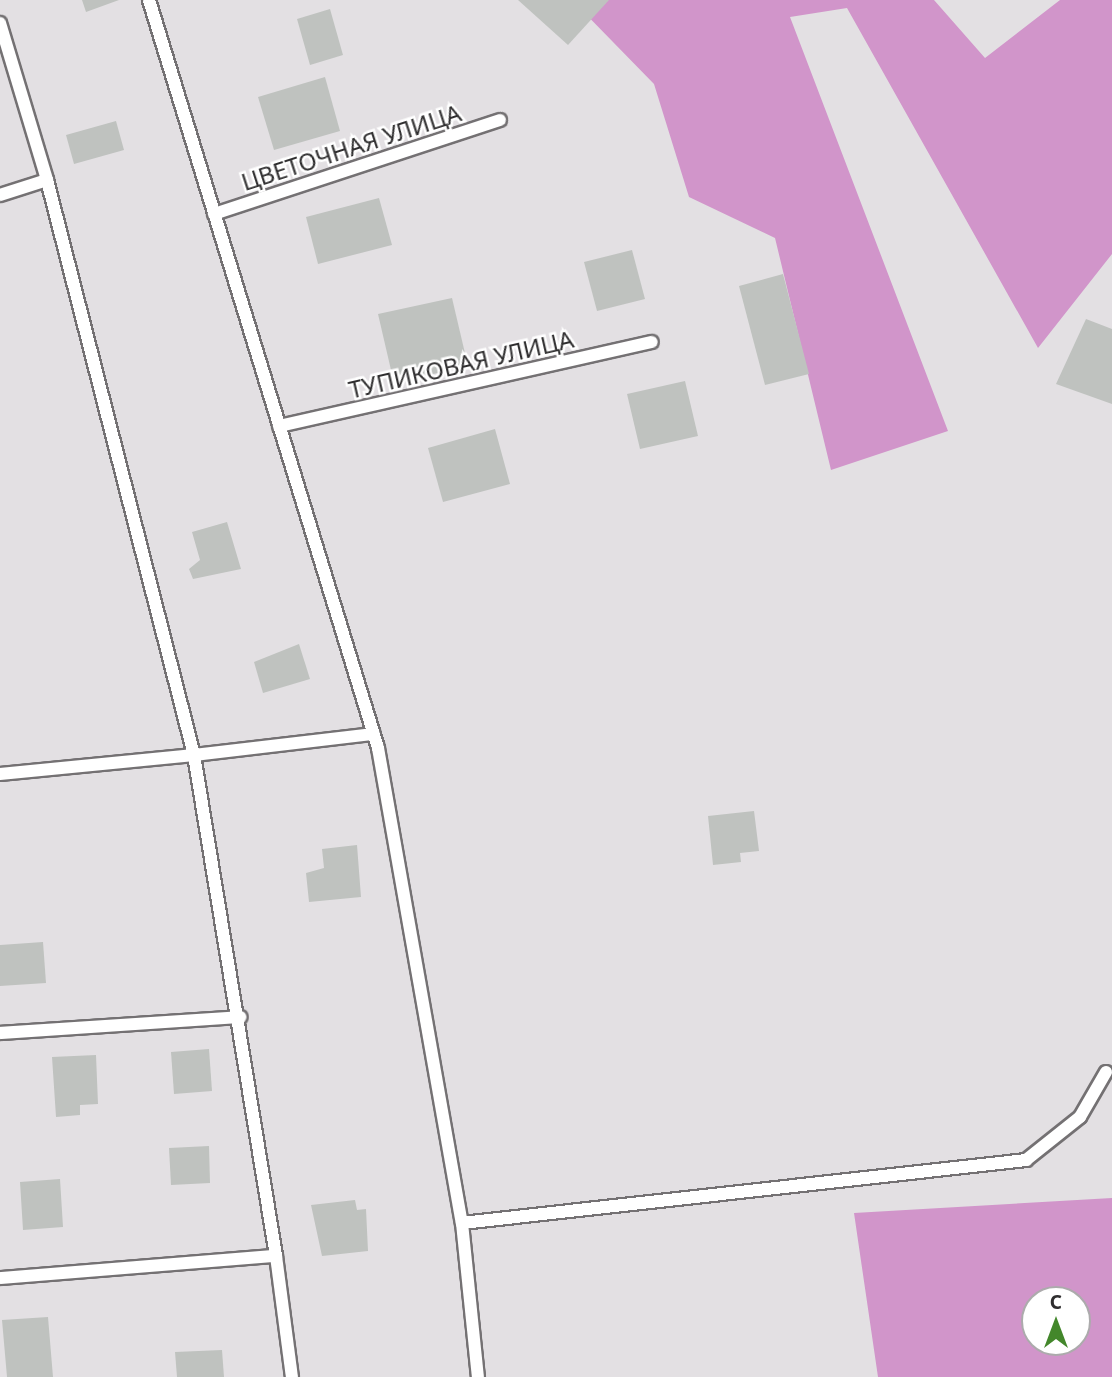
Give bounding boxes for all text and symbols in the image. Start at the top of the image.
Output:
street label: ЦВЕТОЧНАЯ УЛИЦА [238,98,464,196]
street label: ТУПИКОВАЯ УЛИЦА [346,324,576,404]
north arrow [1021,1286,1091,1356]
text: С [1050,1289,1062,1315]

